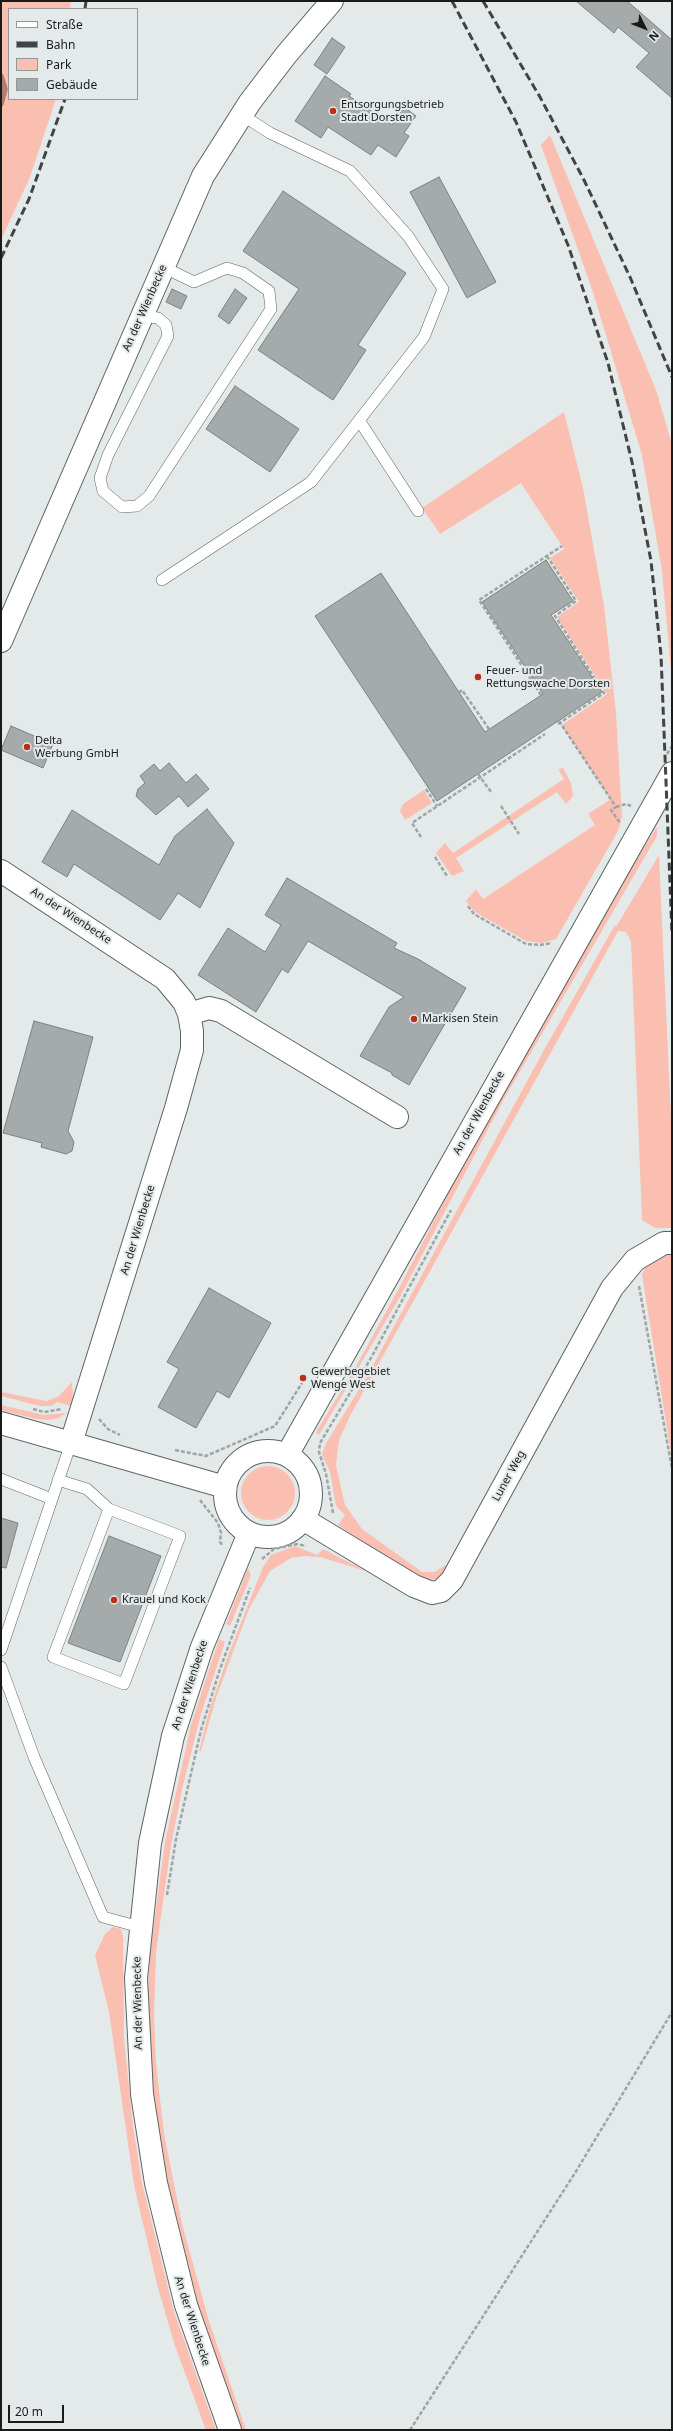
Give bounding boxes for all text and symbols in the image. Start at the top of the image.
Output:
legend [8,8,138,100]
north arrow [625,8,665,48]
text: Straße [46,16,83,33]
text: N [646,28,663,45]
text: Bahn [46,36,75,53]
text: Park [46,56,71,73]
text: Gebäude [46,76,97,93]
place label: Entsorgungsbetrieb Stadt Dorsten [341,98,444,124]
marker: Entsorgungsbetrieb Stadt Dorsten [328,106,338,116]
street label: An der Wienbecke [120,263,170,353]
place label: Feuer- und Rettungswache Dorsten [486,664,610,690]
marker: Feuer- und Rettungswache Dorsten [473,672,483,682]
place label: Delta Werbung GmbH [35,734,119,760]
marker: Delta Werbung GmbH [22,742,32,752]
street label: An der Wienbecke [28,885,114,947]
place label: Markisen Stein [422,1012,498,1026]
marker: Markisen Stein [409,1014,419,1024]
street label: An der Wienbecke [451,1069,507,1157]
street label: An der Wienbecke [118,1183,158,1277]
place label: Gewerbegebiet Wenge West [311,1365,390,1391]
marker: Gewerbegebiet Wenge West [298,1373,308,1383]
street label: Luner Weg [490,1448,528,1504]
place label: Krauel und Kock [122,1593,206,1607]
marker: Krauel und Kock [109,1595,119,1605]
street label: An der Wienbecke [169,1639,211,1731]
street label: An der Wienbecke [131,1956,145,2050]
street label: An der Wienbecke [171,2275,213,2367]
scale bar [10,2397,66,2423]
text: 20 m [15,2403,43,2420]

